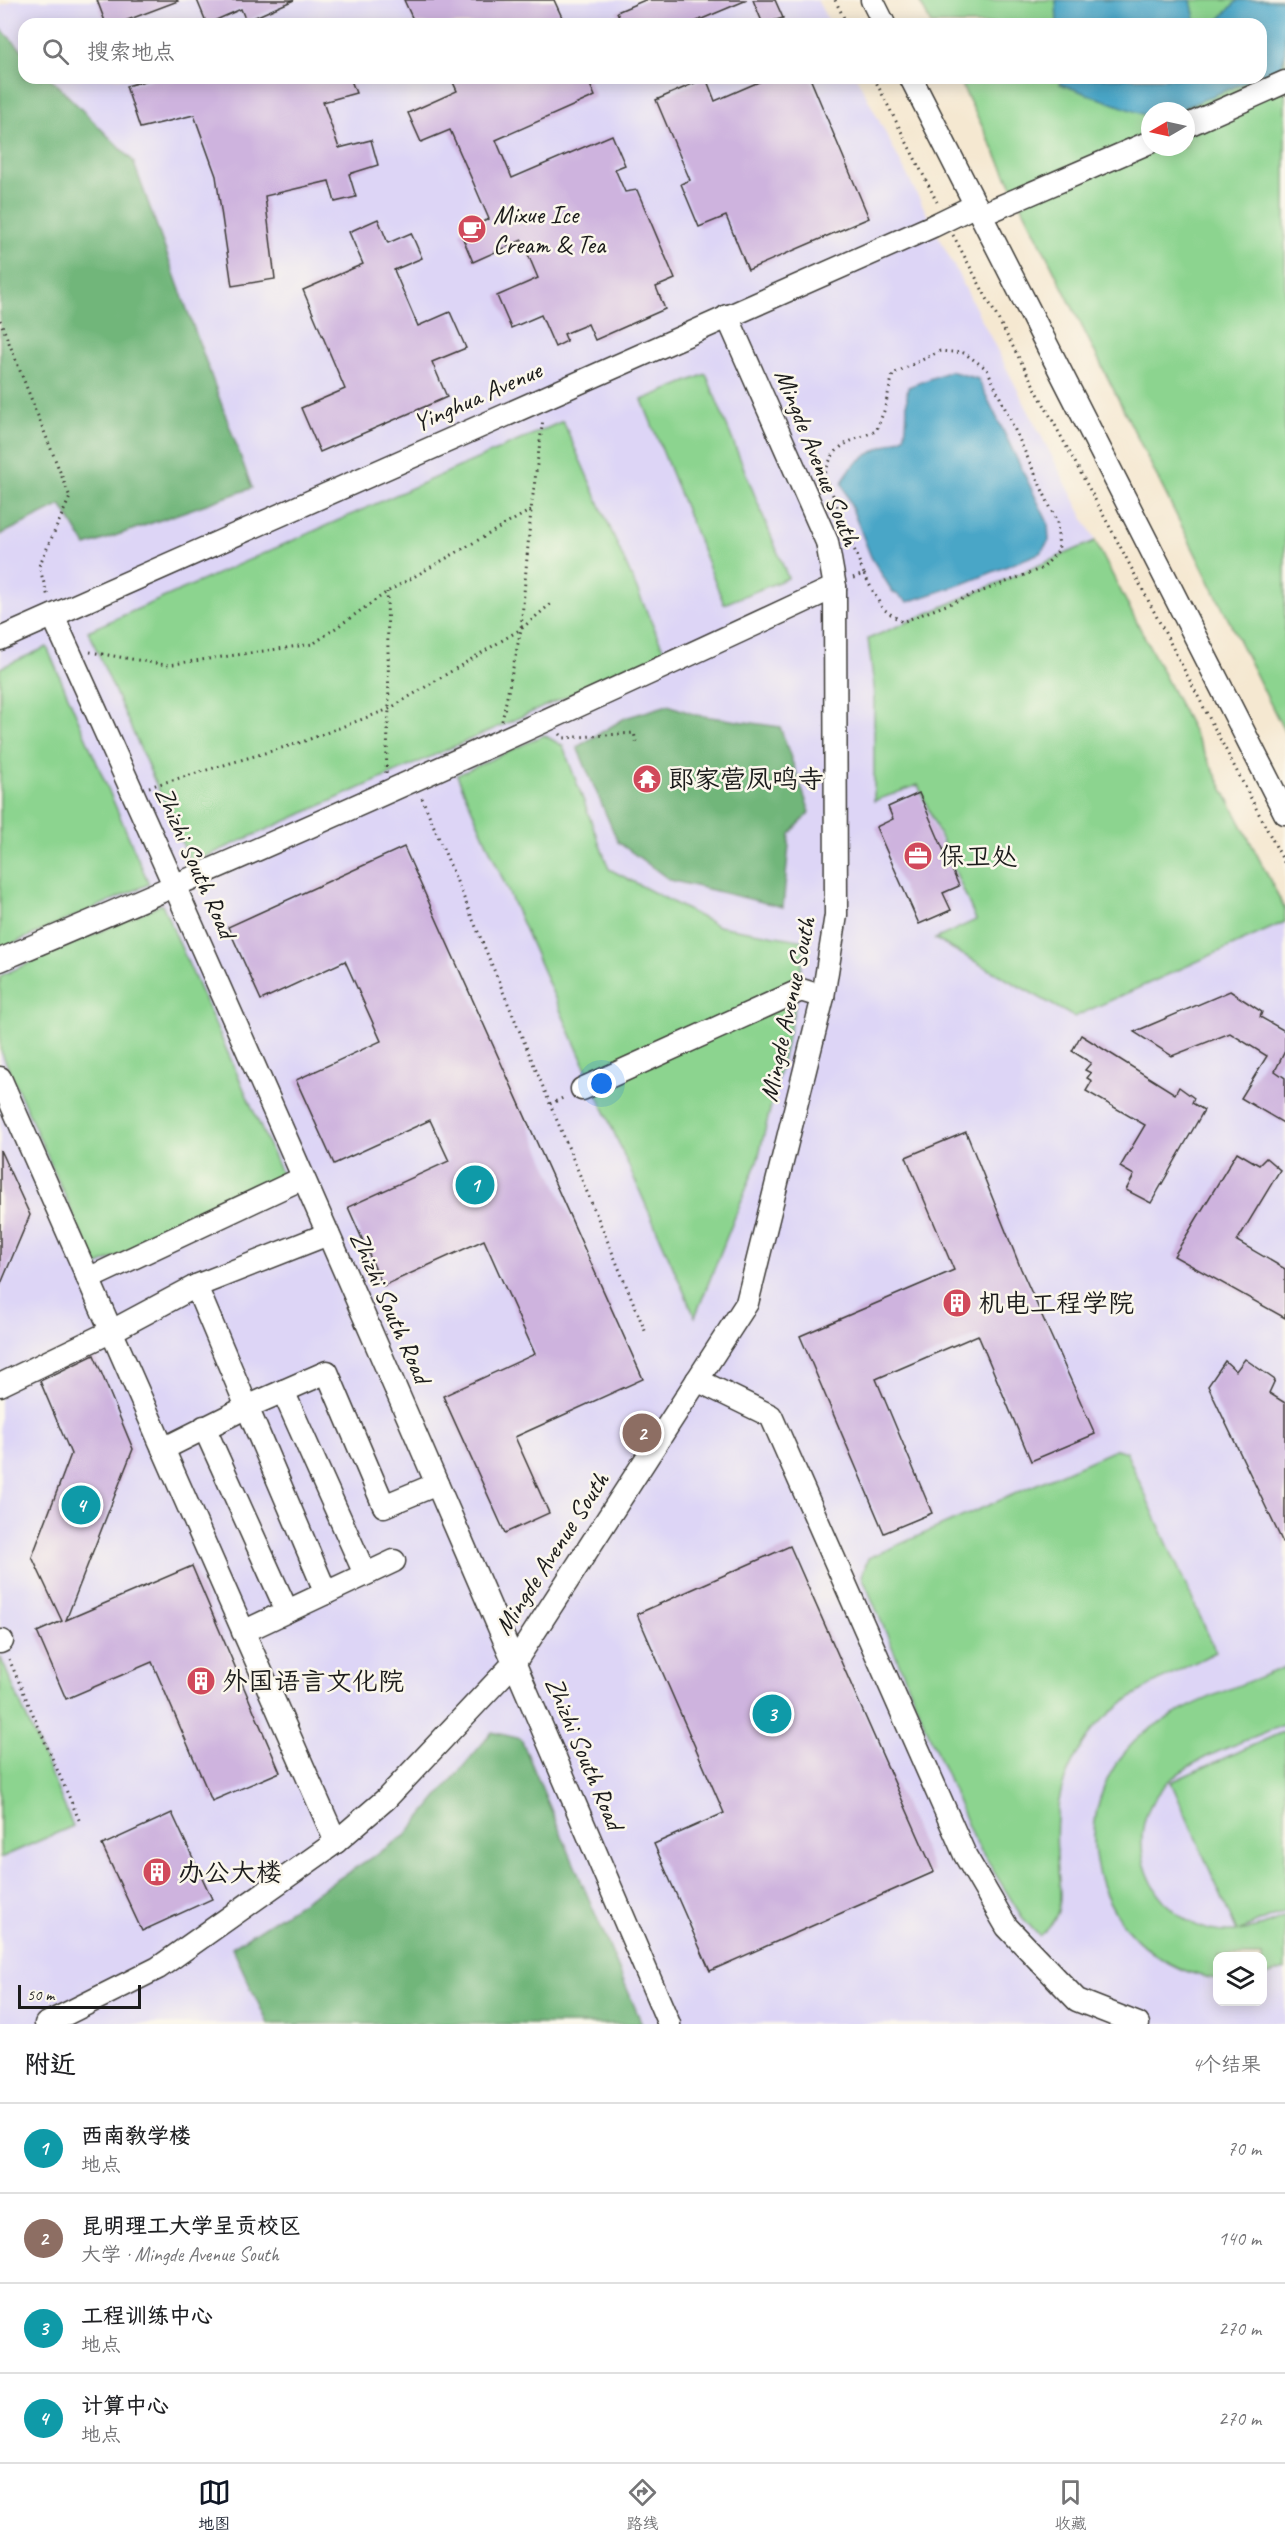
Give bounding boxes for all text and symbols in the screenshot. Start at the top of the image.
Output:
search box [18,18,1267,84]
icon: search [39,35,72,68]
text: 搜索地点 [87,38,175,66]
north arrow [1141,102,1195,156]
place label: Mixue Ice Cream & Tea [493,198,607,261]
cafe icon: Mixue Ice Cream & Tea [456,213,488,245]
street label: Yinghua Avenue [408,353,548,439]
street label: Mingde Avenue South [767,364,868,551]
temple icon: 郎家营凤鸣寺 [631,763,663,795]
place label: 郎家营凤鸣寺 [668,763,824,796]
street label: Zhizhi South Road [147,781,245,947]
office icon: 保卫处 [902,840,934,872]
place label: 保卫处 [939,840,1017,873]
street label: Mingde Avenue South [752,913,823,1104]
your location [587,1069,616,1098]
pin: 1 [456,1162,494,1208]
street label: Zhizhi South Road [342,1226,440,1392]
building icon: 机电工程学院 [941,1287,973,1319]
place label: 机电工程学院 [978,1287,1134,1320]
pin: 2 [622,1410,662,1456]
street label: Mingde Avenue South [486,1465,617,1641]
pin: 4 [62,1482,100,1528]
building icon: 外国语言文化院 [185,1665,217,1697]
place label: 外国语言文化院 [222,1665,404,1698]
street label: Zhizhi South Road [538,1672,633,1838]
pin: 3 [752,1692,792,1736]
building icon: 办公大楼 [141,1856,173,1888]
place label: 办公大楼 [178,1856,282,1889]
map controls [1213,1952,1267,2006]
button: layers [1213,1952,1267,2006]
scale bar [18,1982,141,2010]
text: 50 m [27,1985,54,2005]
text: 附近 [24,2048,76,2081]
text: 4个结果 [1192,2052,1261,2077]
text: 西南教学楼 [81,2122,191,2150]
text: 1 [39,2136,48,2161]
text: 70 m [1227,2136,1261,2161]
text: 地点 [81,2152,121,2177]
text: 昆明理工大学呈贡校区 [81,2212,301,2240]
text: 2 [39,2226,48,2251]
text: 140 m [1218,2226,1261,2251]
text: 大学 · Mingde Avenue South [81,2242,279,2267]
text: 工程训练中心 [81,2302,213,2330]
text: 3 [39,2316,48,2341]
text: 270 m [1218,2316,1261,2341]
text: 地点 [81,2332,121,2357]
text: 计算中心 [81,2392,169,2420]
text: 4 [39,2406,48,2431]
text: 270 m [1218,2406,1261,2431]
text: 地点 [81,2422,121,2447]
tab: 地图 [198,2476,231,2534]
tab: 路线 [626,2476,659,2534]
tab: 收藏 [1054,2476,1087,2534]

